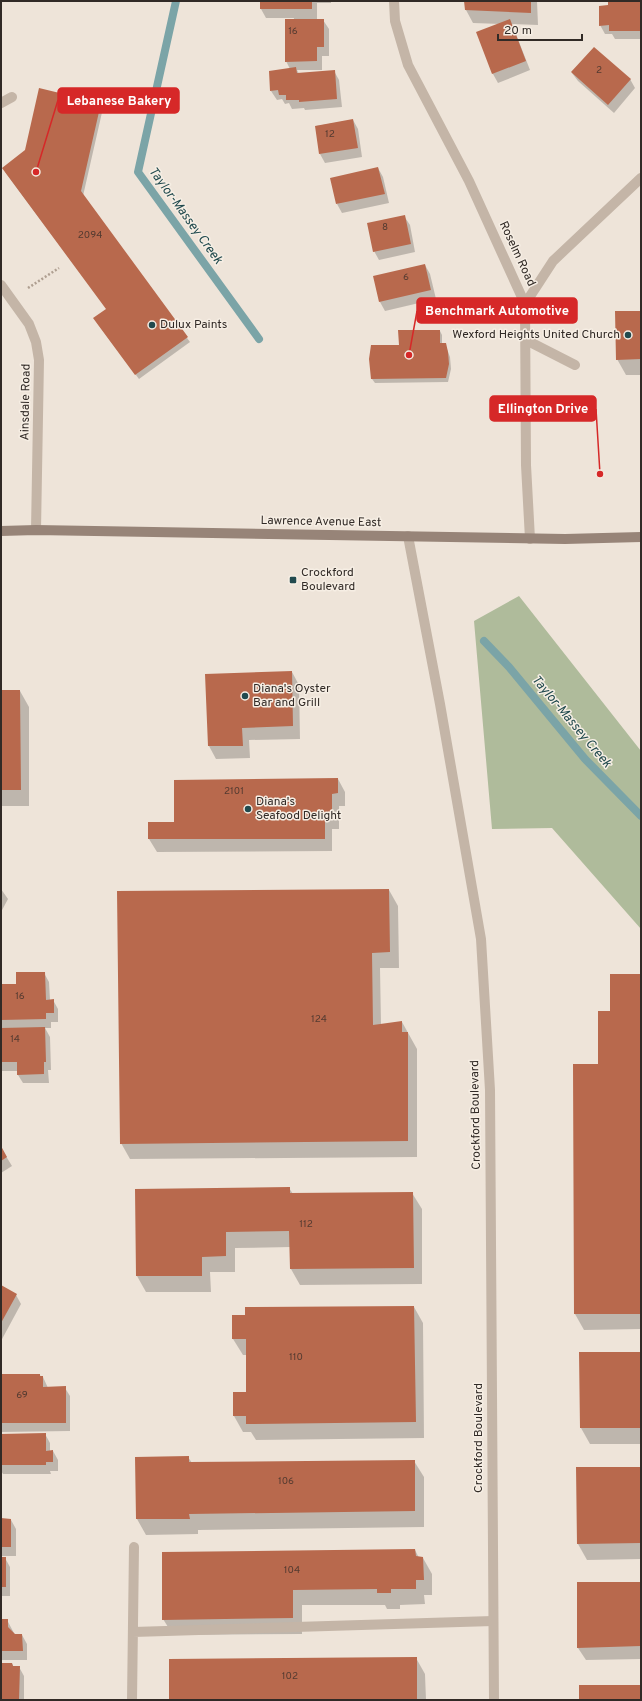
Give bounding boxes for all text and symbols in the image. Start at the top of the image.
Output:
scale bar [498,16,582,42]
text: 20 m [504,23,532,39]
house number: 16 [288,25,298,38]
house number: 2 [596,64,602,77]
callout: Lebanese Bakery [58,88,179,113]
text: Lebanese Bakery [67,94,172,110]
house number: 12 [325,128,335,141]
water label: Taylor-Massey Creek [144,164,226,268]
street label: Roselm Road [495,219,539,289]
house number: 8 [382,221,388,234]
house number: 2094 [78,229,102,242]
house number: 6 [403,271,409,284]
callout: Benchmark Automotive [417,298,577,323]
text: Benchmark Automotive [425,304,569,320]
place label: Dulux Paints [160,317,227,333]
marker: Dulux Paints [147,320,157,330]
place label: Wexford Heights United Church [452,327,620,343]
marker: Wexford Heights United Church [623,330,633,340]
street label: Ainsdale Road [17,364,35,440]
callout: Ellington Drive [490,396,596,421]
text: Ellington Drive [498,402,588,418]
street label: Lawrence Avenue East [261,513,381,531]
place label: Crockford Boulevard [301,565,355,595]
marker: Crockford Boulevard [288,575,298,585]
water label: Taylor-Massey Creek [528,672,615,772]
place label: Diana's Oyster Bar and Grill [253,681,331,711]
marker: Diana's Oyster Bar and Grill [240,691,250,701]
house number: 2101 [224,785,244,798]
place label: Diana's Seafood Delight [256,794,341,824]
marker: Diana's Seafood Delight [243,804,253,814]
house number: 16 [15,990,25,1003]
house number: 124 [311,1013,327,1026]
house number: 14 [10,1033,20,1046]
street label: Crockford Boulevard [467,1060,485,1170]
house number: 112 [299,1218,313,1231]
house number: 110 [289,1351,303,1364]
street label: Crockford Boulevard [471,1383,487,1493]
house number: 69 [16,1389,28,1402]
house number: 106 [278,1475,294,1488]
house number: 104 [284,1564,300,1577]
house number: 102 [282,1670,298,1683]

